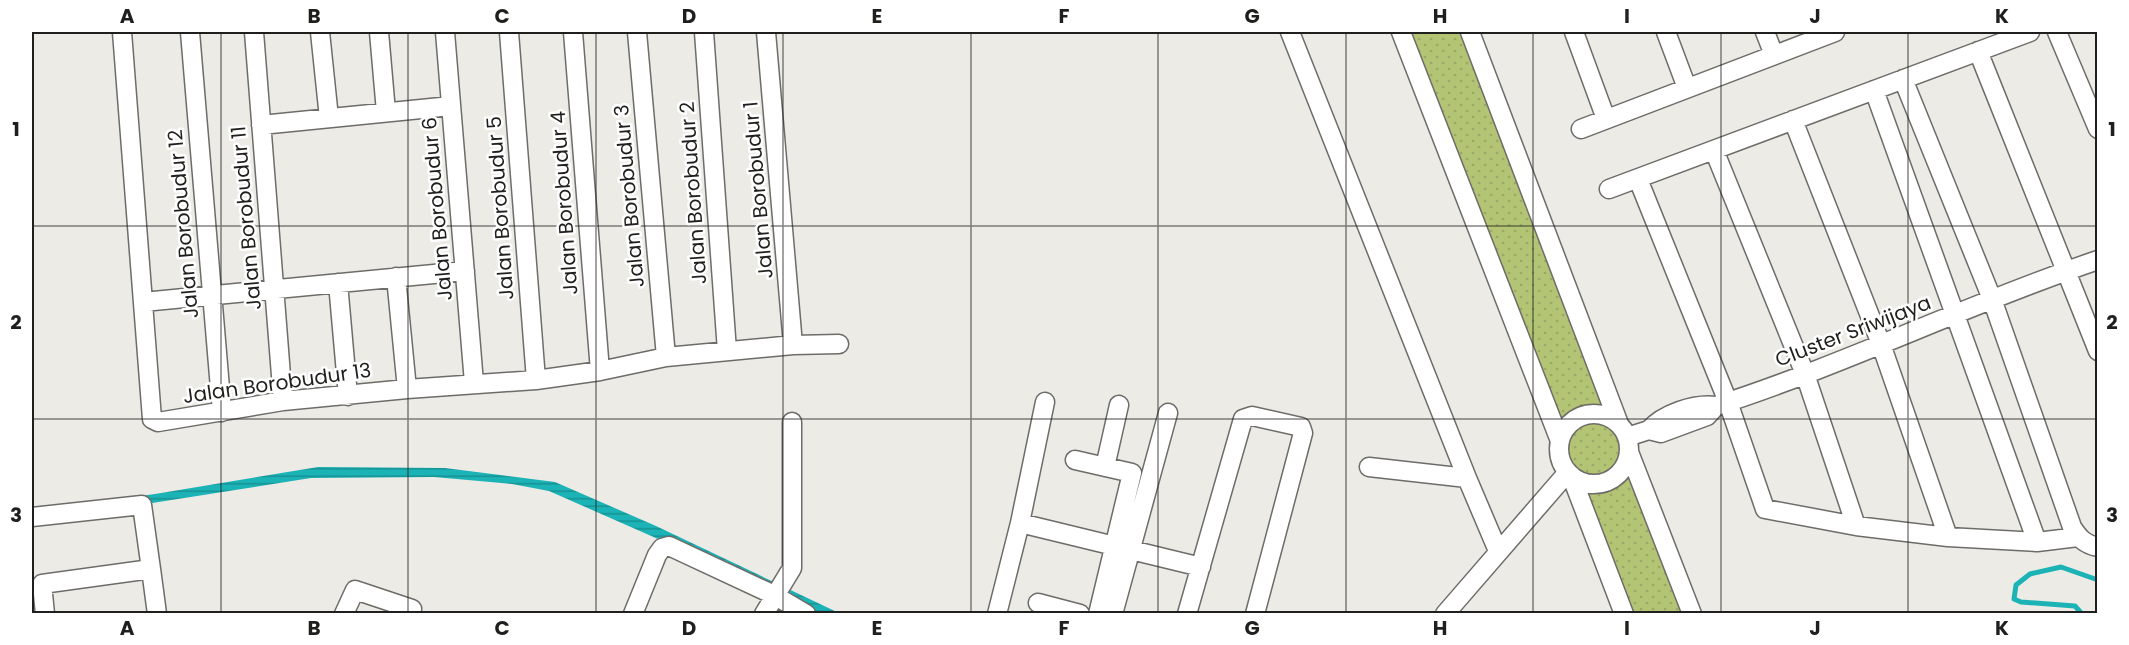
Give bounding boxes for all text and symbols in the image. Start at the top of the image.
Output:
text: A [120,2,135,30]
text: B [307,2,321,30]
text: C [494,2,510,30]
text: D [682,2,696,30]
text: E [872,2,882,30]
text: F [1059,2,1070,30]
text: G [1244,2,1260,30]
text: H [1433,2,1447,30]
text: I [1624,2,1630,30]
text: J [1809,2,1821,30]
text: K [1995,2,2009,30]
street label: Jalan Borobudur 1 [736,100,780,280]
street label: Jalan Borobudur 2 [673,101,713,285]
street label: Jalan Borobudur 3 [607,104,651,288]
street label: Jalan Borobudur 4 [544,110,584,296]
text: 1 [12,115,20,143]
street label: Jalan Borobudur 5 [480,115,520,301]
text: 1 [2108,115,2116,143]
street label: Jalan Borobudur 6 [415,116,459,302]
street label: Jalan Borobudur 11 [224,125,268,311]
street label: Jalan Borobudur 12 [161,128,205,320]
street label: Cluster Sriwijaya [1771,288,1935,374]
text: 2 [10,308,22,336]
text: 2 [2106,308,2118,336]
street label: Jalan Borobudur 13 [181,356,373,410]
text: 3 [10,501,22,529]
text: 3 [2106,501,2118,529]
text: A [120,614,135,642]
text: B [307,614,321,642]
text: C [494,614,510,642]
text: D [682,614,696,642]
text: E [872,614,882,642]
text: F [1059,614,1070,642]
text: G [1244,614,1260,642]
text: H [1433,614,1447,642]
text: I [1624,614,1630,642]
text: J [1809,614,1821,642]
text: K [1995,614,2009,642]

